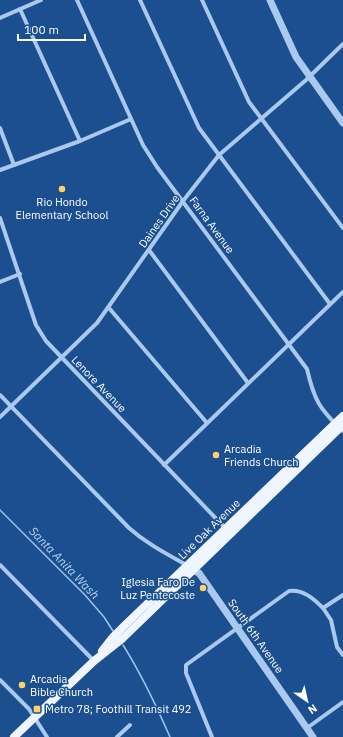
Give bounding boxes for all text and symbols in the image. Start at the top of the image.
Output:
scale bar [18,16,85,42]
text: 100 m [24,22,59,37]
marker: Rio Hondo Elementary School [57,184,67,194]
street label: Daines Drive [136,192,182,250]
street label: Farna Avenue [187,194,237,256]
place label: Rio Hondo Elementary School [16,195,108,222]
street label: Lenore Avenue [69,353,129,415]
place label: Arcadia Friends Church [224,442,298,469]
marker: Arcadia Friends Church [211,450,221,460]
street label: Live Oak Avenue [175,496,243,562]
water label: Santa Anita Wash [26,523,103,602]
place label: Iglesia Faro De Luz Pentecoste [120,575,195,602]
marker: Iglesia Faro De Luz Pentecoste [198,583,208,593]
street label: South 6th Avenue [225,596,287,676]
place label: Arcadia Bible Church [30,672,93,699]
marker: Arcadia Bible Church [17,680,27,690]
north arrow [287,681,327,721]
text: N [305,701,320,717]
place label: Metro 78; Foothill Transit 492 [45,702,191,716]
marker: Metro 78; Foothill Transit 492 [32,704,42,714]

